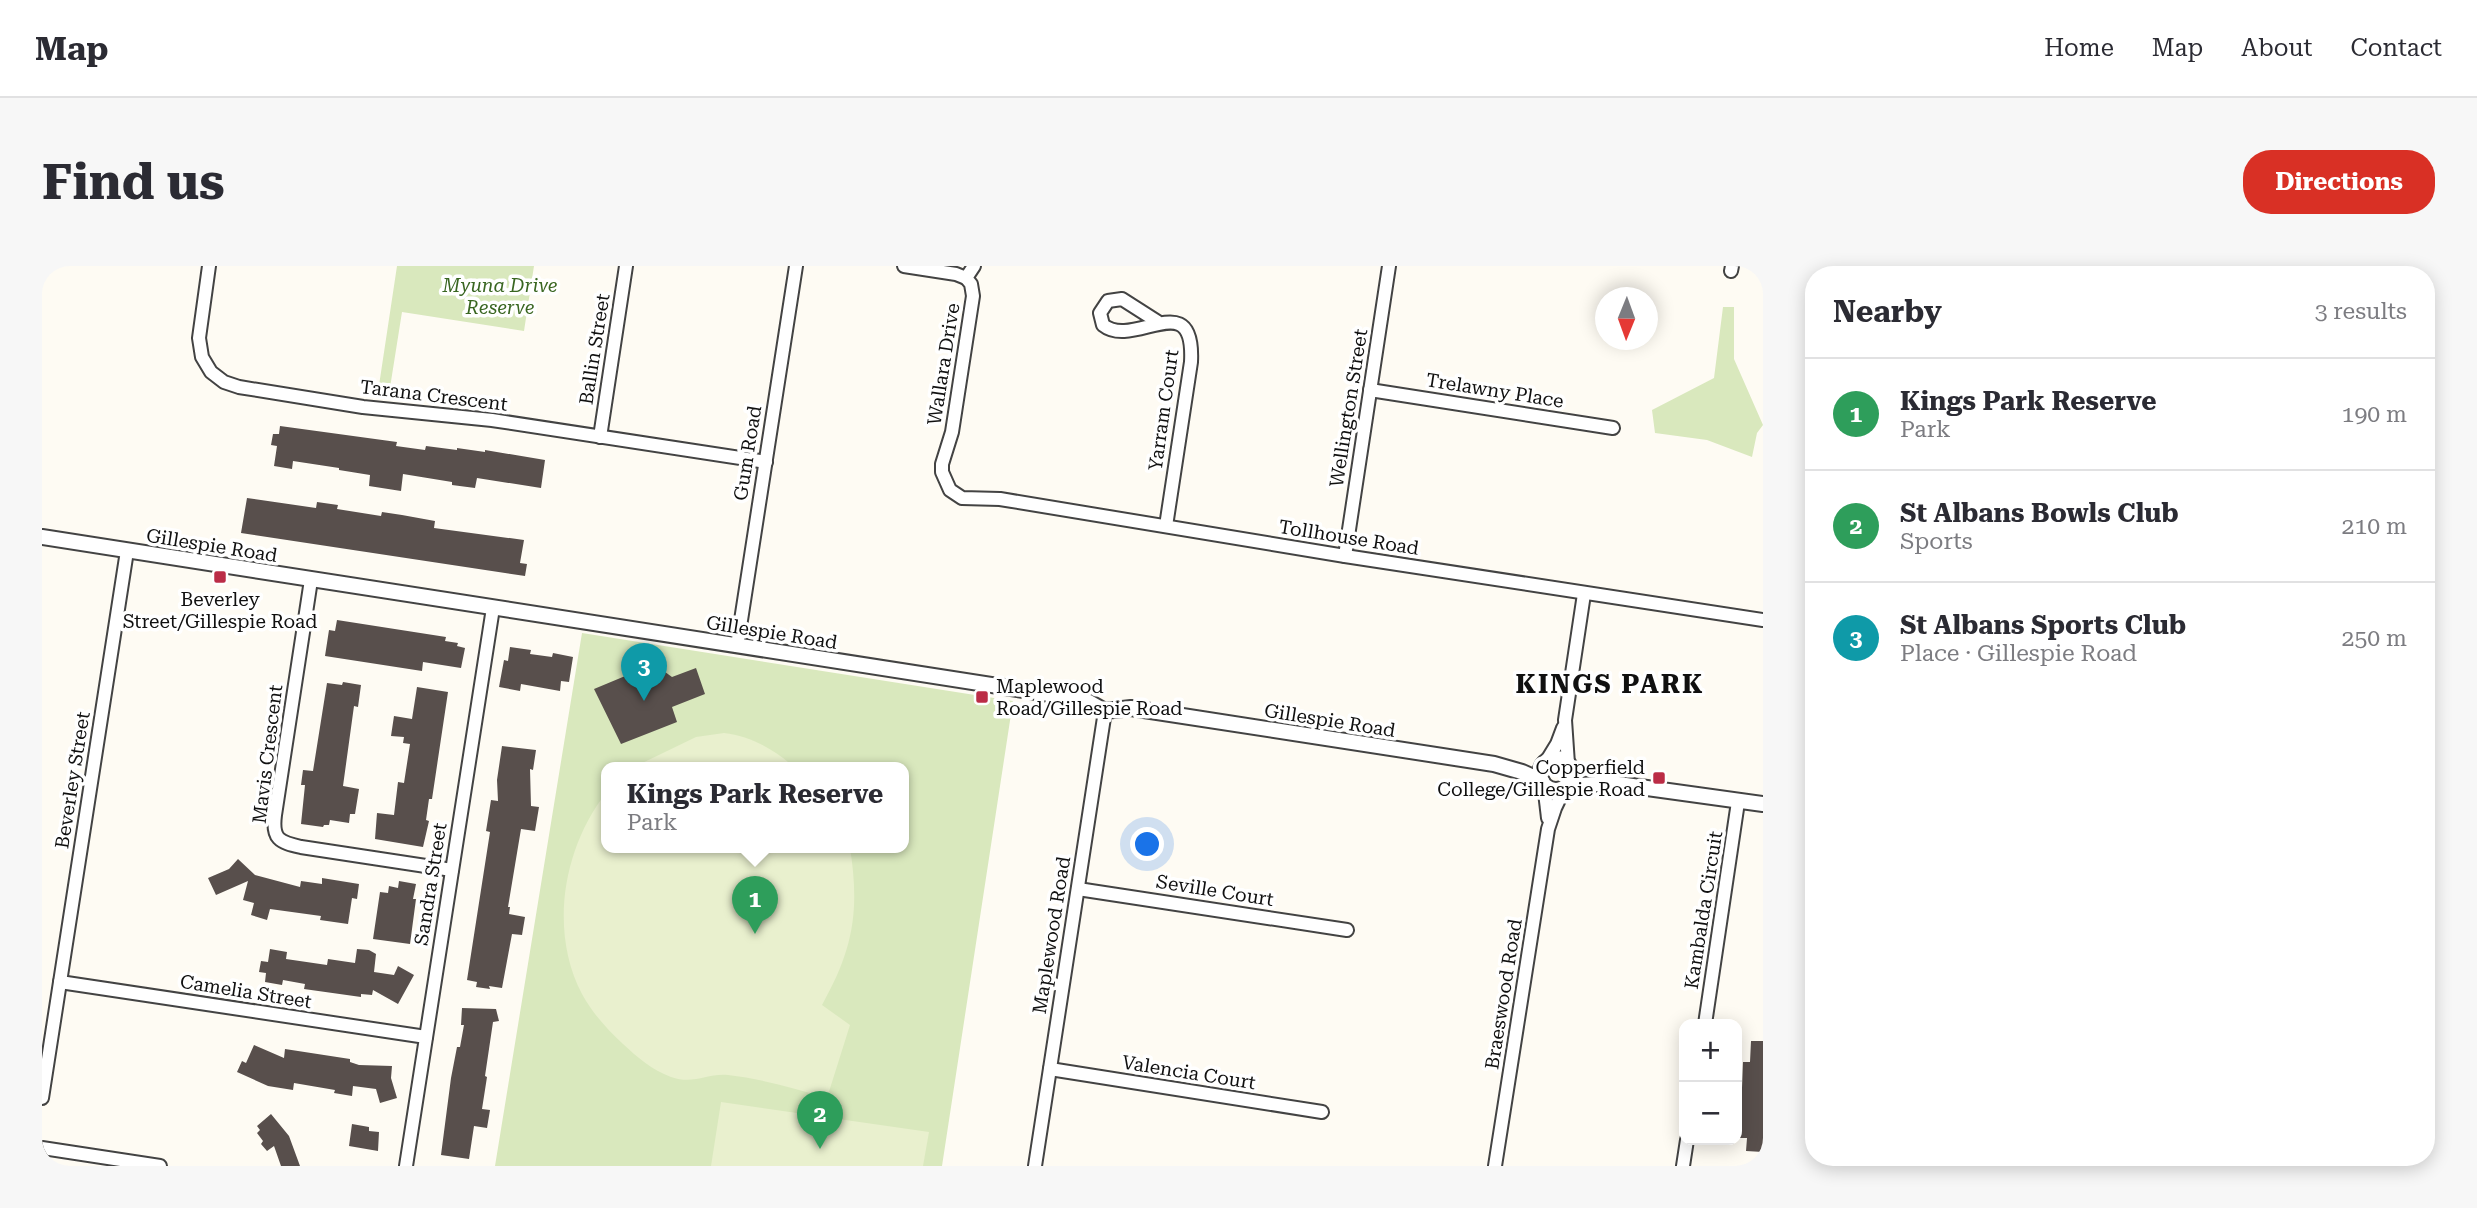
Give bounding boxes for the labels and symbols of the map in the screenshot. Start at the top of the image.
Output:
park label: Myuna Drive Reserve [442,274,558,319]
north arrow [1595,287,1658,350]
street label: Ballin Street [574,292,615,406]
street label: Wallara Drive [923,301,964,427]
street label: Wellington Street [1325,327,1372,489]
street label: Yarram Court [1144,348,1183,472]
street label: Trelawny Place [1424,368,1565,413]
street label: Tarana Crescent [359,375,509,416]
street label: Gum Road [729,404,766,502]
street label: Tollhouse Road [1277,515,1421,560]
street label: Gillespie Road [145,524,279,567]
marker: Beverley Street/Gillespie Road [212,569,228,585]
place label: Beverley Street/Gillespie Road [123,588,317,633]
street label: Gillespie Road [705,611,839,654]
pin: 3 [621,643,667,701]
district label: KINGS PARK [1515,669,1705,699]
place label: Maplewood Road/Gillespie Road [996,675,1183,720]
street label: Mavis Crescent [248,683,287,825]
marker: Maplewood Road/Gillespie Road [974,689,990,705]
street label: Gillespie Road [1263,699,1397,742]
street label: Beverley Street [50,710,95,850]
place label: Copperfield College/Gillespie Road [1437,756,1645,801]
marker: Copperfield College/Gillespie Road [1651,770,1667,786]
street label: Sandra Street [409,821,452,947]
your location [1130,827,1164,861]
street label: Kambalda Circuit [1680,829,1727,991]
street label: Maplewood Road [1028,855,1075,1015]
street label: Seville Court [1154,870,1275,911]
pin: 1 [732,876,778,934]
street label: Braeswood Road [1480,917,1527,1071]
street label: Camelia Street [178,970,313,1013]
street label: Valencia Court [1120,1051,1257,1094]
pin: 2 [797,1091,843,1149]

